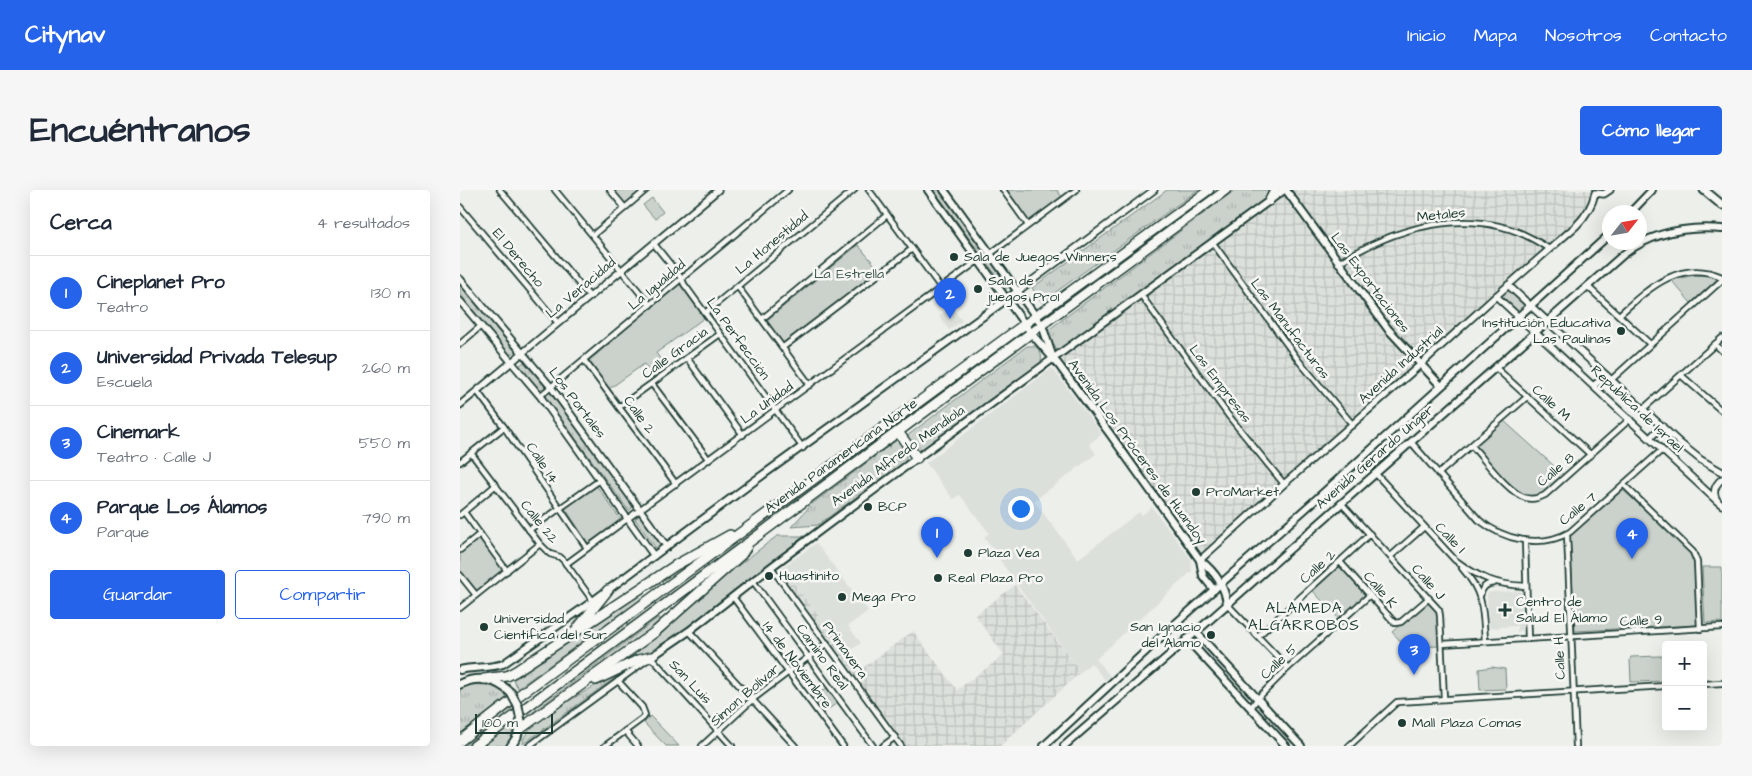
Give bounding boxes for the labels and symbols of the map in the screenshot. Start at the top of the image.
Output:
street label: Metales [1416,203,1466,227]
north arrow [1602,205,1647,250]
street label: La Honestidad [731,207,813,279]
street label: El Derecho [487,224,549,292]
street label: Las Exportaciones [1326,229,1414,337]
place label: Sala de Juegos Winners [964,247,1117,267]
marker: Sala de Juegos Winners [948,251,960,263]
street label: La Veracidad [542,253,620,323]
street label: La Igualdad [624,255,690,315]
park label: La Estrella [814,264,884,284]
place label: Sala de juegos Pro1 [986,271,1059,307]
street label: Las Manufacturas [1246,275,1334,383]
pin: 2 [934,278,966,319]
marker: Sala de juegos Pro1 [972,283,984,295]
street label: La Perfección [701,294,775,384]
place label: Institución Educativa Las Paulinas [1482,313,1611,349]
street label: Avenida Industrial [1354,321,1448,409]
street label: Calle Gracia [638,322,712,384]
marker: Institución Educativa Las Paulinas [1615,325,1627,337]
street label: Las Empresas [1184,341,1256,427]
street label: Avenida Los Próceres de Huandoy [1063,355,1211,549]
street label: Republica de Israel [1586,361,1688,457]
street label: Los Portales [544,363,610,443]
street label: La Unidad [736,377,798,429]
street label: Calle M [1527,380,1575,426]
street label: Calle 2 [618,392,660,438]
street label: Avenida Panamericana Norte [760,393,922,518]
street label: Avenida Gerardo Unger [1312,400,1439,514]
street label: Avenida Alfredo Mendiola [827,401,969,511]
street label: Calle 14 [521,438,563,488]
street label: Calle 8 [1533,448,1579,492]
place label: ProMarket [1206,482,1279,502]
marker: ProMarket [1190,486,1202,498]
street label: Calle 7 [1555,487,1601,530]
street label: Calle 22 [515,496,563,548]
your location [1008,496,1034,522]
place label: BCP [878,497,907,517]
marker: BCP [862,501,874,513]
pin: 1 [921,517,953,558]
street label: Calle I [1430,518,1470,558]
pin: 4 [1616,518,1648,559]
place label: Plaza Vea [978,543,1039,563]
street label: Calle 2 [1295,545,1341,589]
marker: Plaza Vea [962,547,974,559]
street label: Calle J [1407,560,1450,605]
place label: Huastinito [779,566,839,586]
street label: Calle K [1358,567,1402,613]
place label: Real Plaza Pro [948,568,1043,588]
marker: Huastinito [763,570,775,582]
marker: Real Plaza Pro [932,572,944,584]
place label: Mega Pro [852,587,916,607]
marker: Mega Pro [836,591,848,603]
place label: Centro de Salud El Álamo [1516,592,1607,628]
district label: ALAMEDA ALGARROBOS [1248,598,1360,636]
marker: Centro de Salud El Álamo [1498,603,1512,617]
place label: Universidad Científica del Sur [494,609,607,645]
street label: Calle 9 [1619,610,1663,632]
street label: 14 de Noviembre [757,617,837,713]
street label: Primavera [817,617,873,683]
place label: San Ignacio del Alamo [1130,617,1201,653]
street label: Camino Real [791,620,853,694]
marker: Universidad Científica del Sur [478,621,490,633]
marker: San Ignacio del Alamo [1205,629,1217,641]
pin: 3 [1398,634,1430,675]
street label: Calle H [1549,636,1571,680]
street label: Calle 5 [1256,639,1302,684]
street label: San Luis [664,655,716,709]
street label: Simon Bolívar [706,659,785,731]
scale bar [475,711,552,734]
place label: Mall Plaza Comas [1412,713,1521,733]
marker: Mall Plaza Comas [1396,717,1408,729]

